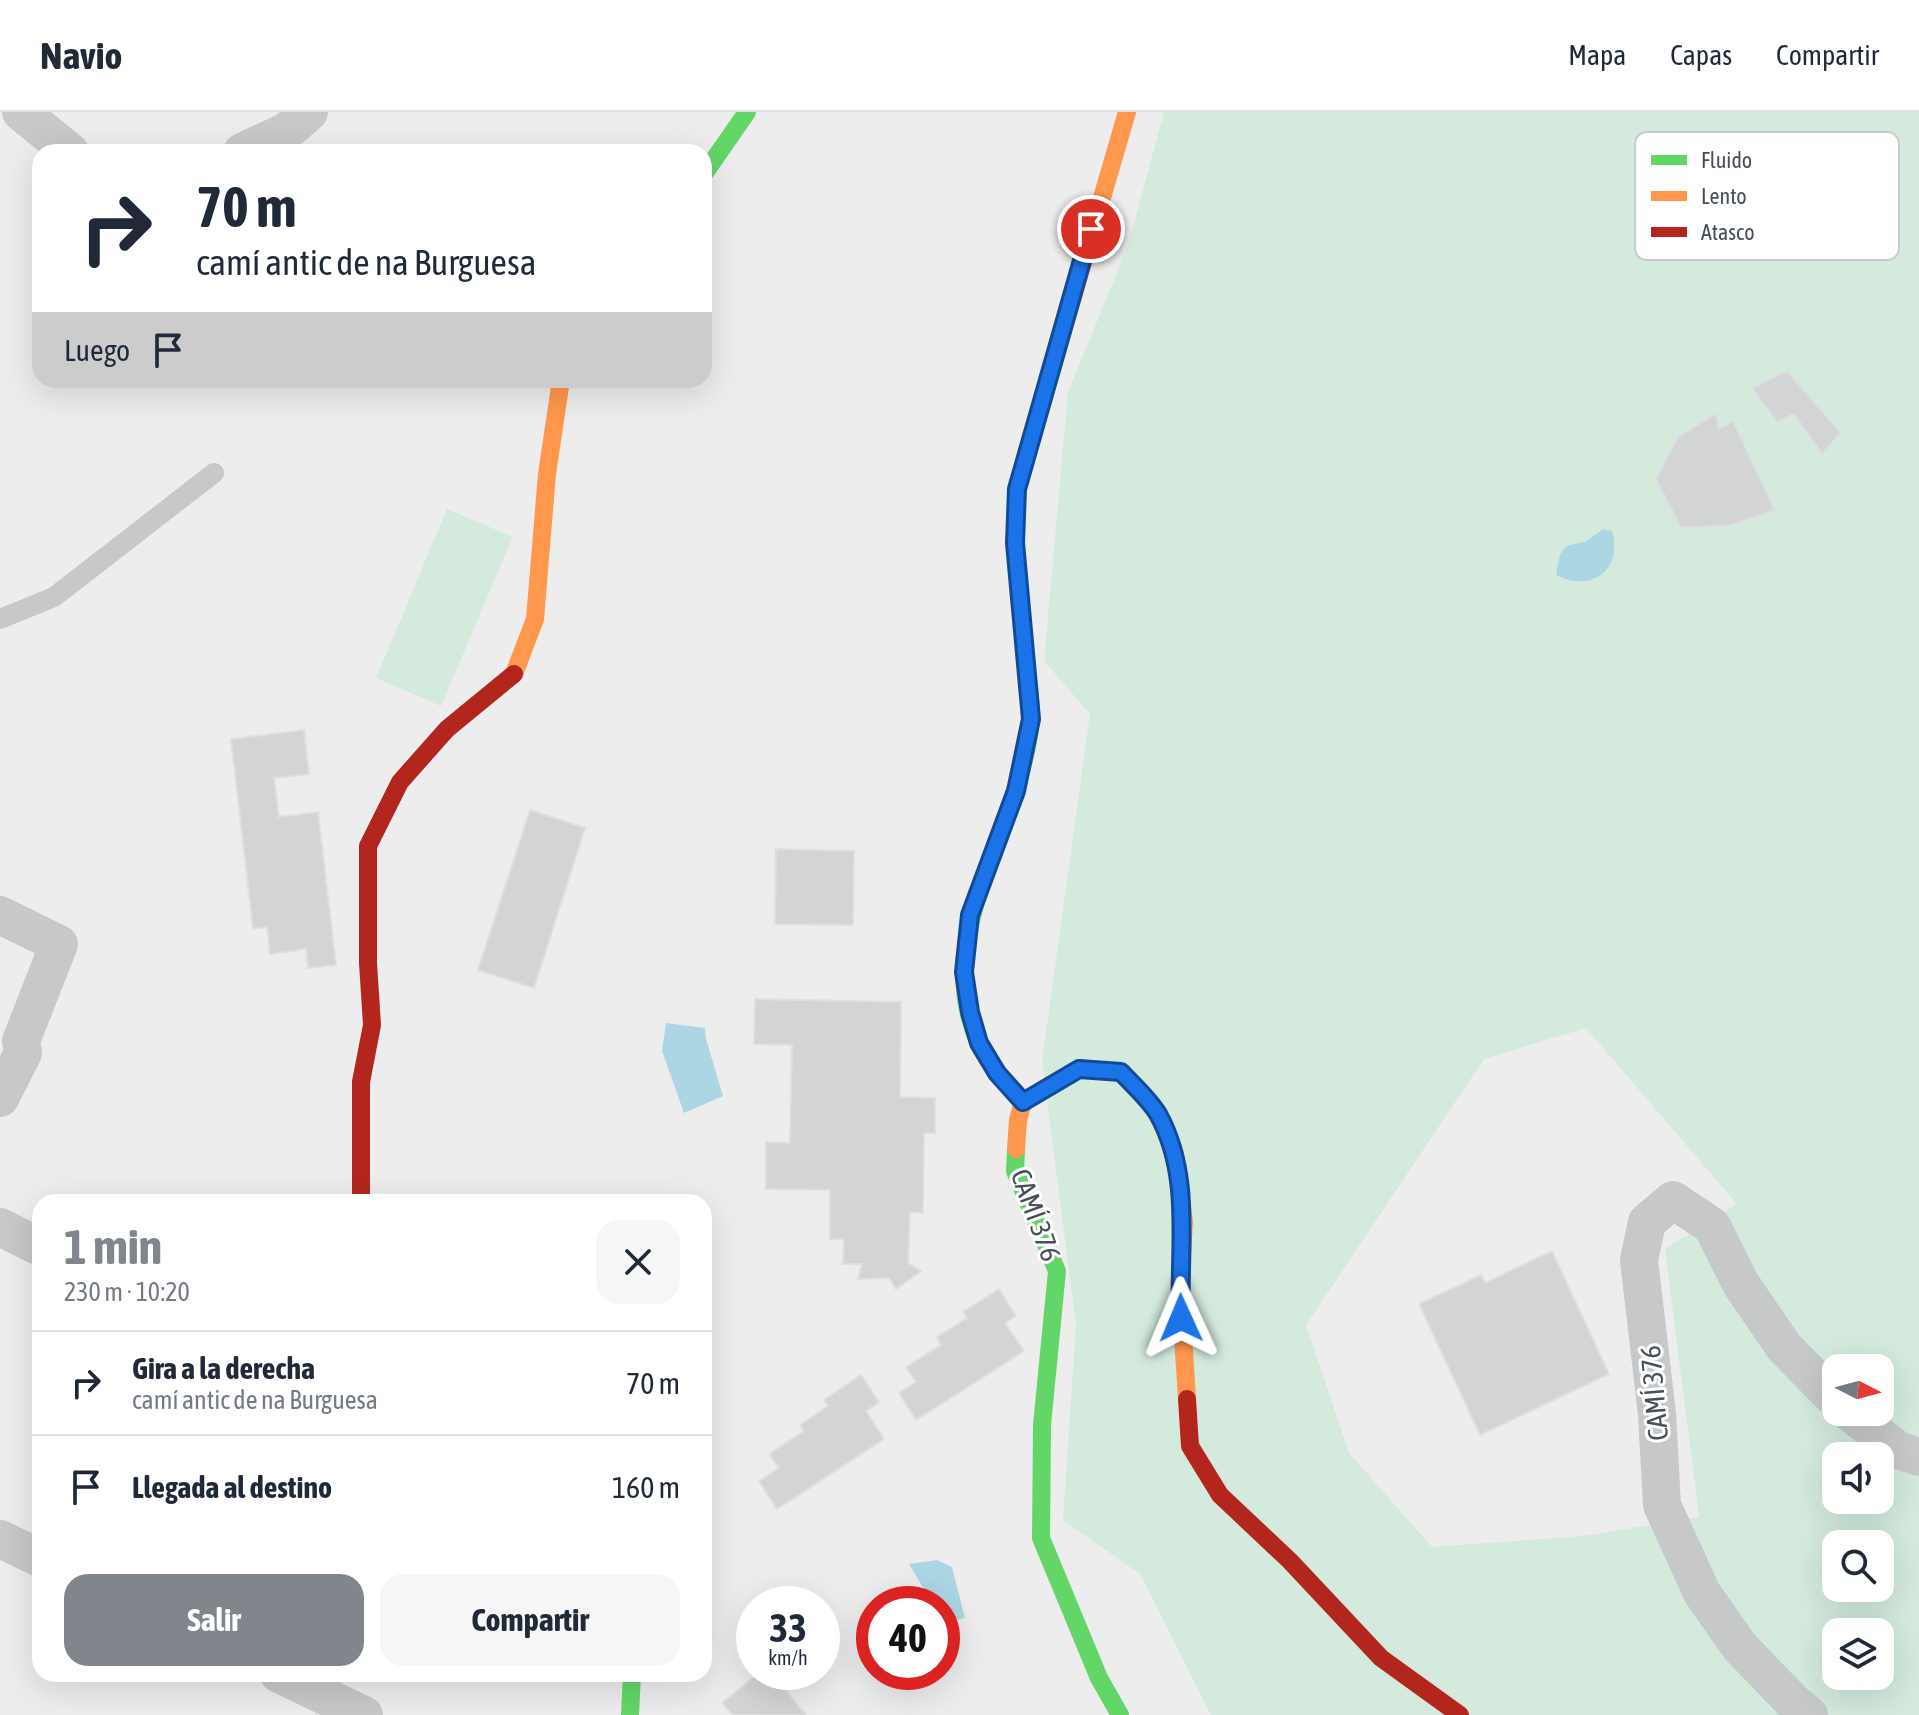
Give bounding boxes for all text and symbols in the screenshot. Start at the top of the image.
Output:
text: Navio [40,34,122,77]
text: Mapa [1568,39,1626,71]
text: Capas [1670,39,1732,71]
text: Compartir [1776,39,1879,71]
legend [1635,132,1899,260]
text: Fluido [1701,147,1752,173]
text: 70 m [196,175,297,239]
icon: right [64,176,168,280]
text: Lento [1701,183,1747,209]
pin [1057,195,1125,263]
icon: arrive [1069,207,1113,251]
text: Atasco [1701,219,1755,245]
text: camí antic de na Burguesa [196,241,536,283]
icon: arrive [146,328,190,372]
text: Luego [64,333,130,367]
street label: CAMÍ 376 [1005,1165,1067,1265]
text: 1 min [64,1219,162,1274]
button: close [596,1220,680,1304]
position arrow [1139,1276,1223,1360]
text: 230 m · 10:20 [64,1277,190,1307]
street label: CAMÍ 376 [1634,1344,1674,1442]
text: Gira a la derecha [132,1351,315,1385]
north arrow [1822,1354,1894,1426]
map controls [1822,1354,1894,1690]
icon: right [64,1361,108,1405]
text: 70 m [626,1366,680,1400]
text: camí antic de na Burguesa [132,1385,378,1415]
button: sound [1822,1442,1894,1514]
icon: arrive [64,1465,108,1509]
text: Llegada al destino [132,1470,332,1504]
text: 160 m [612,1470,680,1504]
button: search [1822,1530,1894,1602]
button: Salir [64,1574,364,1666]
button: Compartir [380,1574,680,1666]
speed limit sign: 40 [856,1586,960,1690]
text: 33 [769,1605,807,1650]
button: layers [1822,1618,1894,1690]
text: km/h [768,1646,808,1669]

